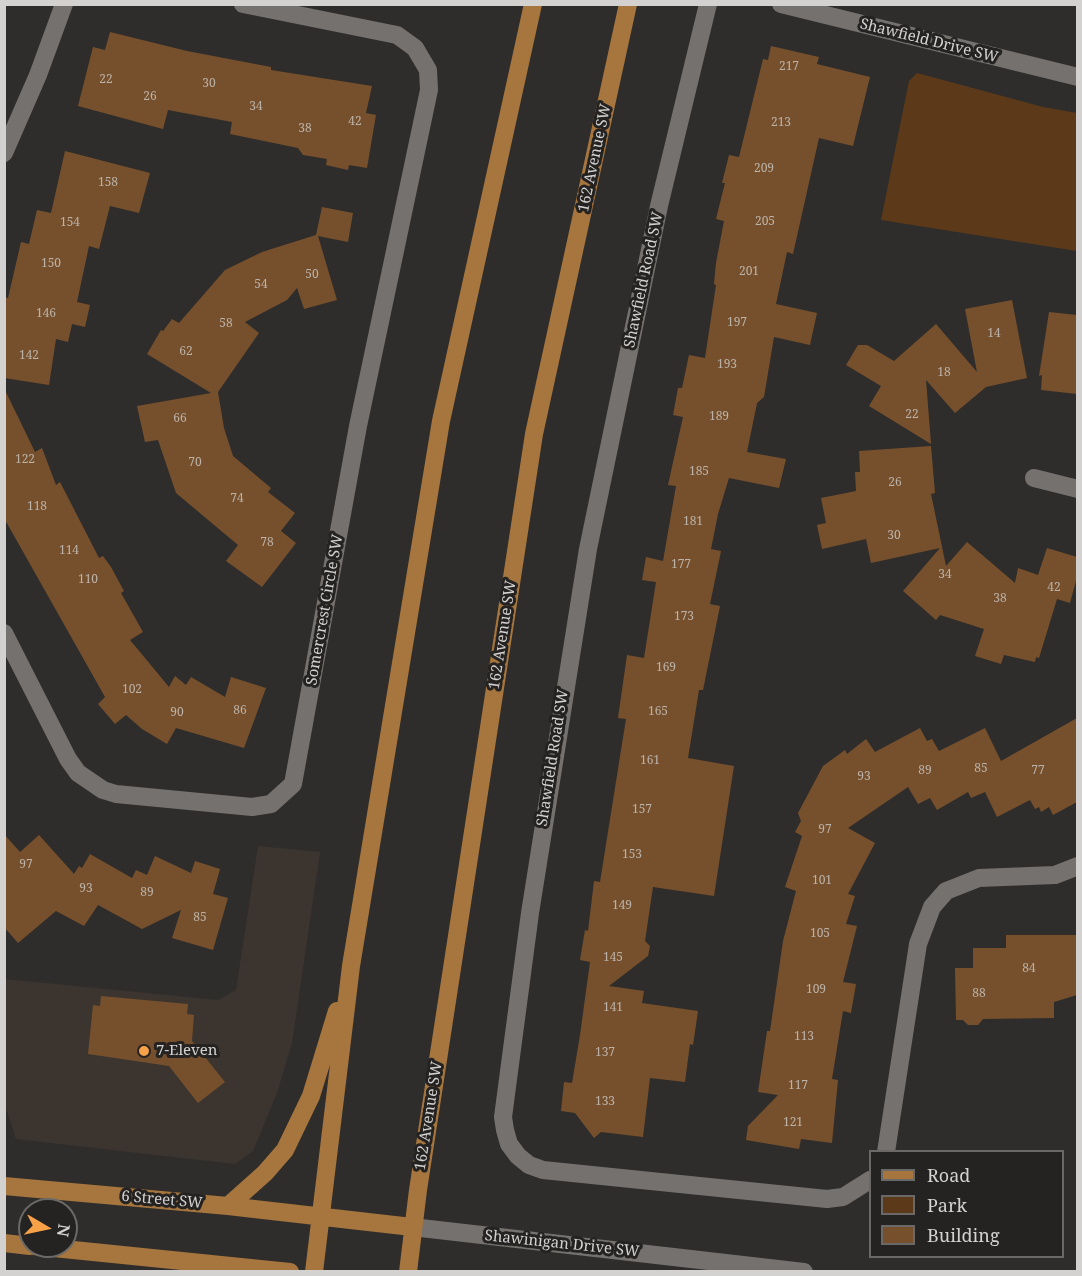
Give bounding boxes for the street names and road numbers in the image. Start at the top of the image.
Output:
street label: Shawfield Drive SW [858,15,1000,67]
street label: 162 Avenue SW [575,102,615,214]
street label: Shawfield Road SW [621,210,667,350]
street label: Somercrest Circle SW [303,533,347,687]
street label: 162 Avenue SW [485,579,521,691]
street label: Shawfield Road SW [533,688,573,828]
street label: 162 Avenue SW [411,1060,447,1172]
street label: 6 Street SW [121,1187,203,1213]
street label: Shawinigan Drive SW [484,1227,640,1261]

